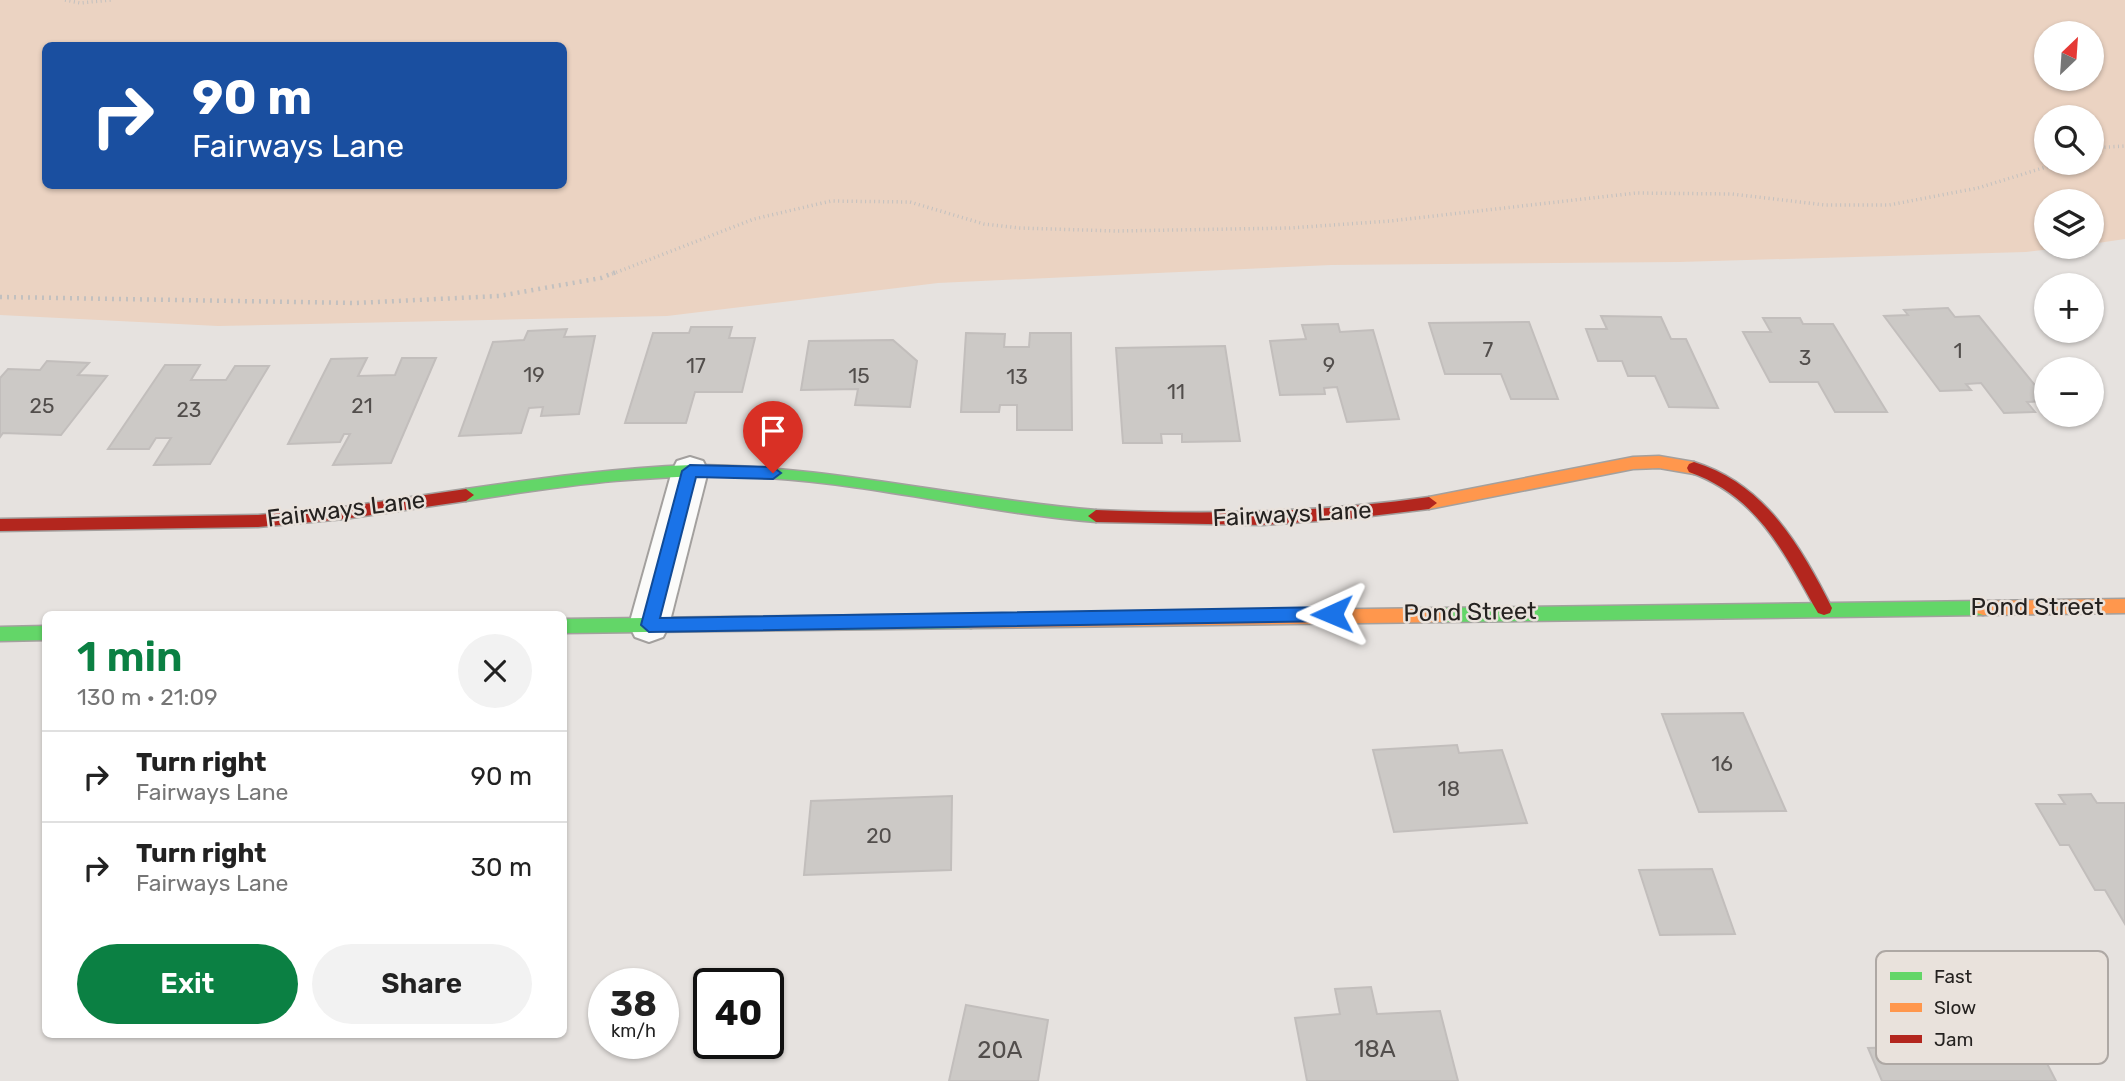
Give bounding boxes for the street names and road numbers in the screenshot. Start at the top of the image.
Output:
street label: Fairways Lane [265,485,427,533]
street label: Fairways Lane [1212,496,1372,532]
street label: Pond Street [1970,593,2104,621]
street label: Pond Street [1403,597,1537,627]

